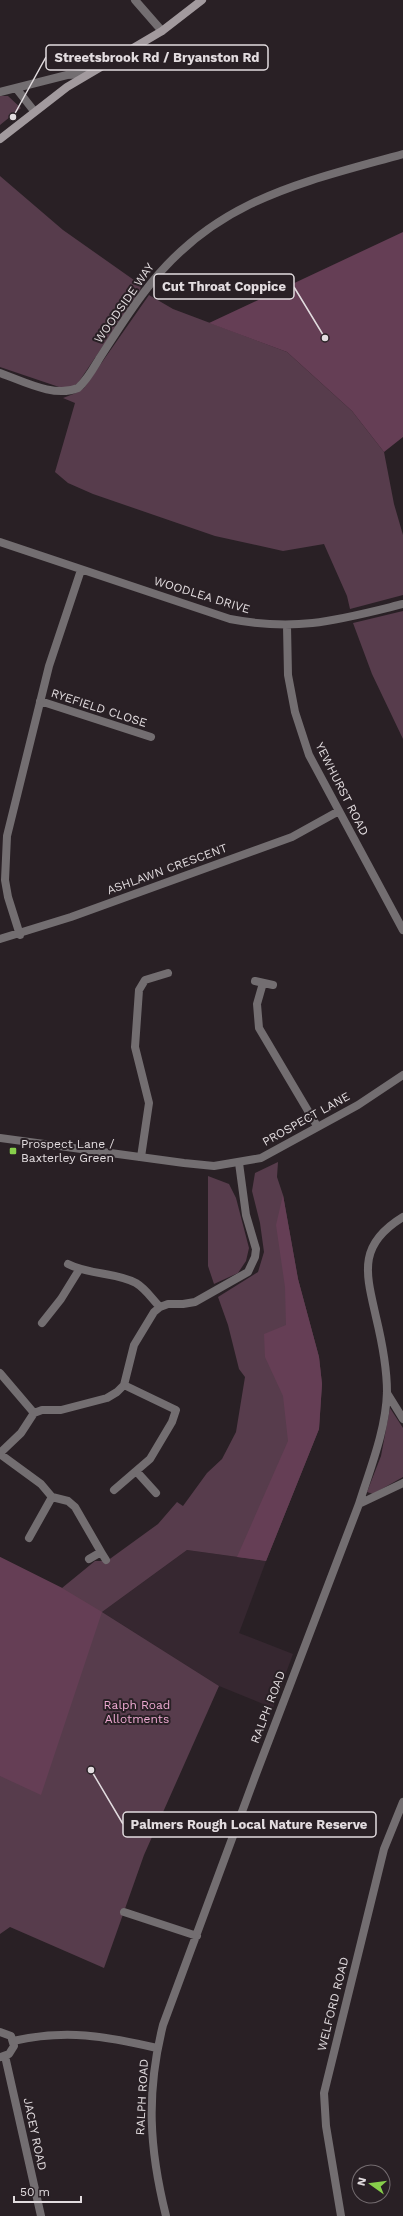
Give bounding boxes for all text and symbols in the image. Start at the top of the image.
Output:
callout: Streetsbrook Rd / Bryanston Rd [46,45,268,70]
text: Streetsbrook Rd / Bryanston Rd [55,50,260,65]
street label: WOODSIDE WAY [91,260,157,346]
callout: Cut Throat Coppice [154,274,294,299]
text: Cut Throat Coppice [162,279,286,294]
street label: WOODLEA DRIVE [152,574,252,616]
street label: RYEFIELD CLOSE [49,686,149,730]
street label: YEWHURST ROAD [312,740,372,838]
street label: ASHLAWN CRESCENT [105,841,229,897]
street label: PROSPECT LANE [260,1089,352,1149]
place label: Prospect Lane / Baxterley Green [21,1137,115,1165]
marker: Prospect Lane / Baxterley Green [8,1146,18,1156]
street label: RALPH ROAD [248,1669,288,1745]
park label: Ralph Road Allotments [104,1698,170,1726]
callout: Palmers Rough Local Nature Reserve [123,1812,376,1837]
text: Palmers Rough Local Nature Reserve [131,1817,368,1832]
street label: WELFORD ROAD [315,1956,351,2052]
street label: RALPH ROAD [133,2058,151,2136]
street label: JACEY ROAD [20,2096,50,2172]
north arrow [351,2164,391,2204]
text: N [354,2176,369,2187]
scale bar [14,2178,81,2204]
text: 50 m [20,2185,50,2199]

